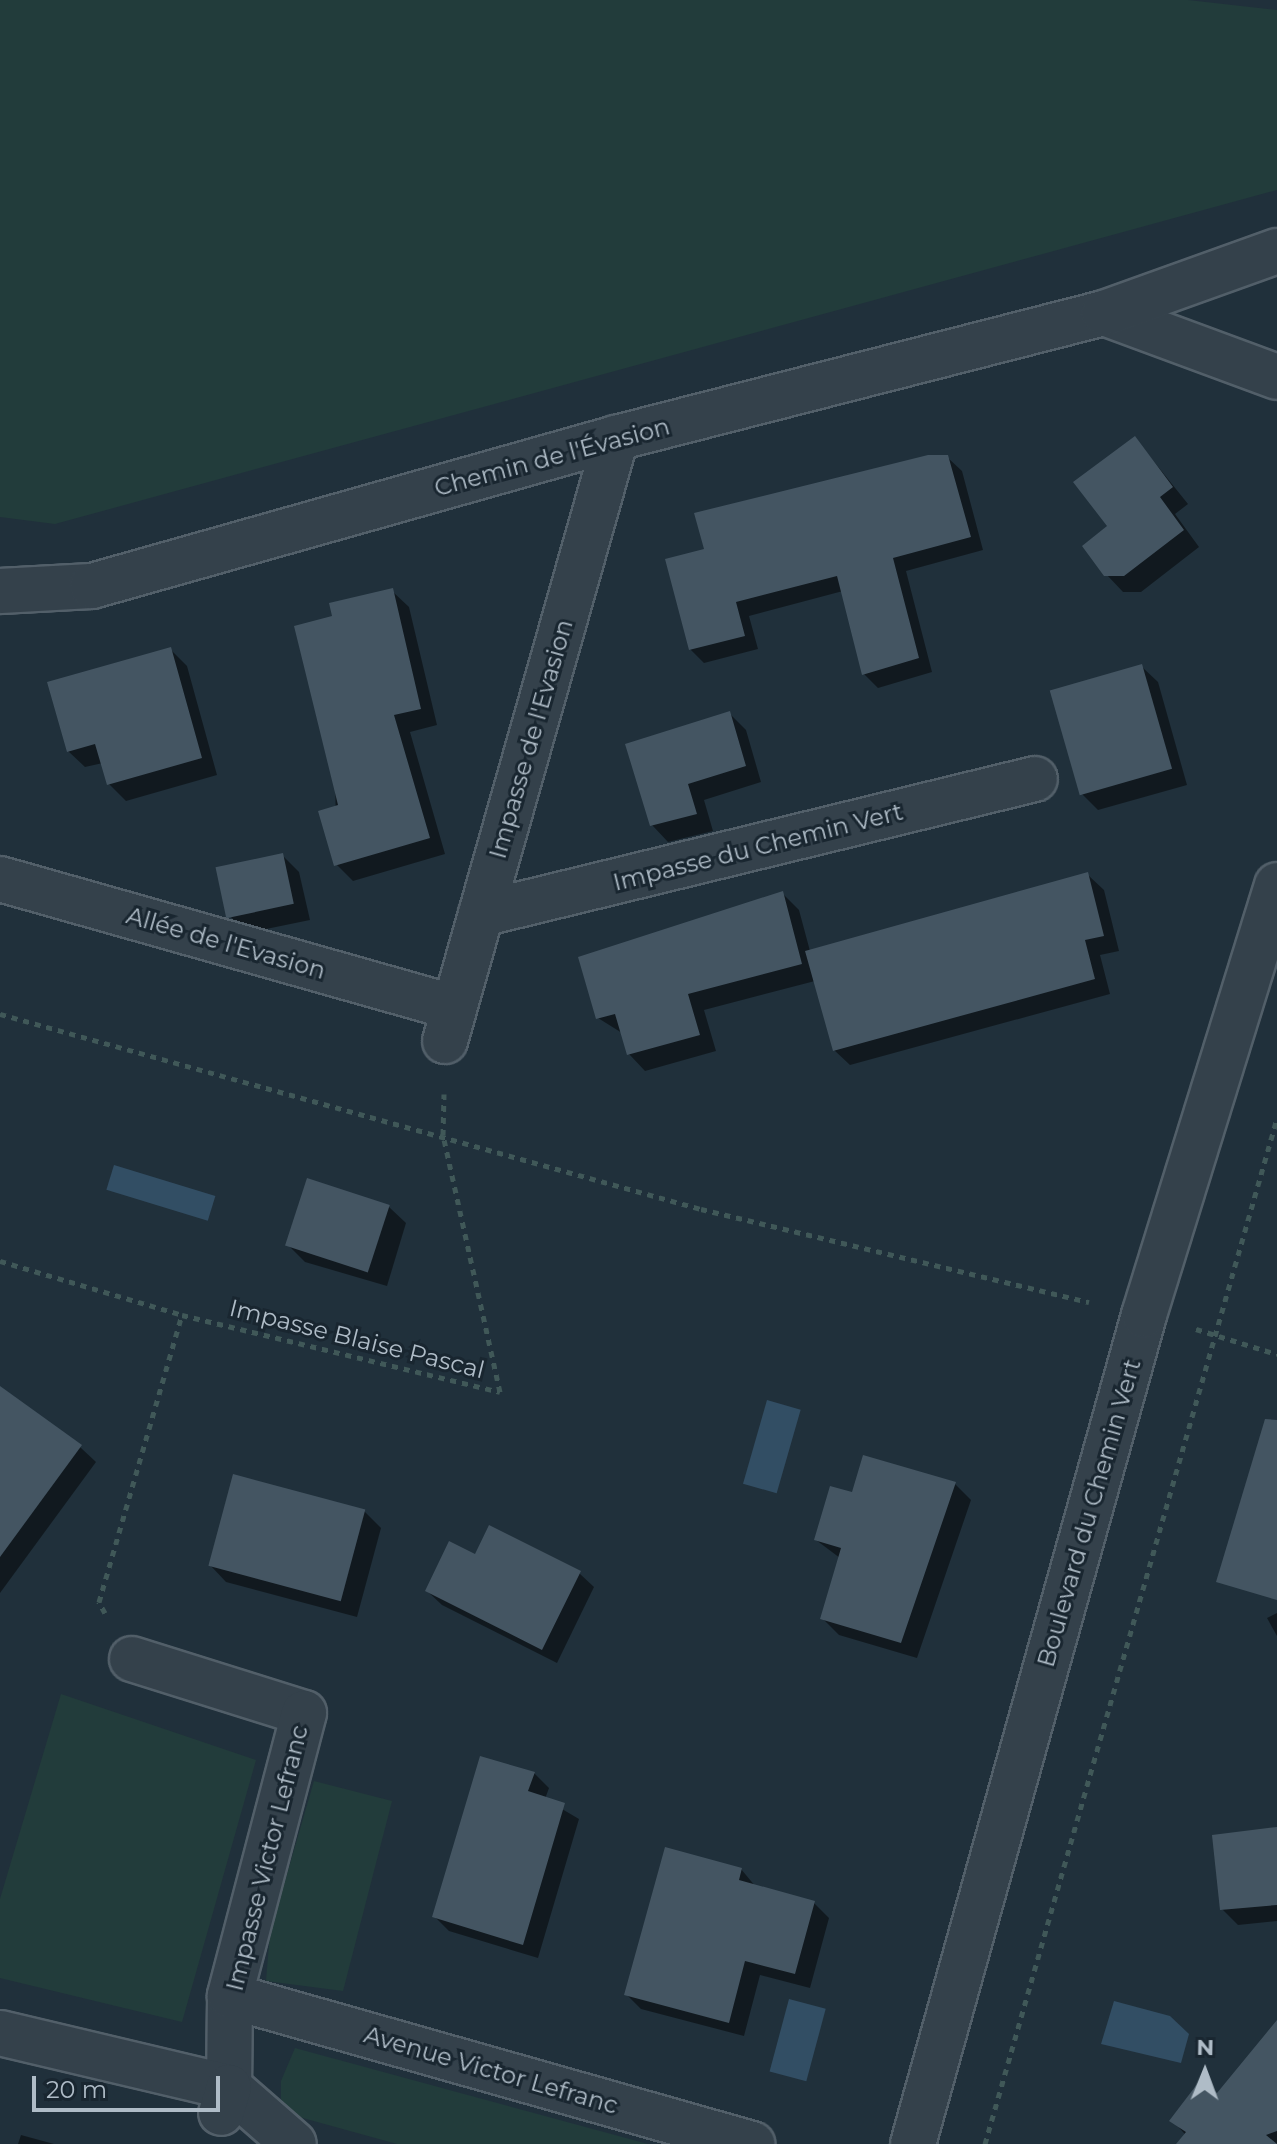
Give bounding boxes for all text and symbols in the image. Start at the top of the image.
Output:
street label: Chemin de l'Évasion [431,412,673,502]
street label: Impasse de l'Evasion [483,616,579,862]
street label: Impasse du Chemin Vert [610,797,906,897]
street label: Allée de l'Evasion [123,901,329,985]
street label: Impasse Blaise Pascal [227,1293,487,1385]
street label: Boulevard du Chemin Vert [1031,1356,1147,1670]
street label: Impasse Victor Lefranc [220,1722,314,1994]
street label: Avenue Victor Lefranc [361,2020,621,2120]
north arrow [1165,2032,1245,2112]
text: N [1196,2034,1215,2061]
scale bar [36,2060,224,2110]
text: 20 m [46,2075,107,2104]

